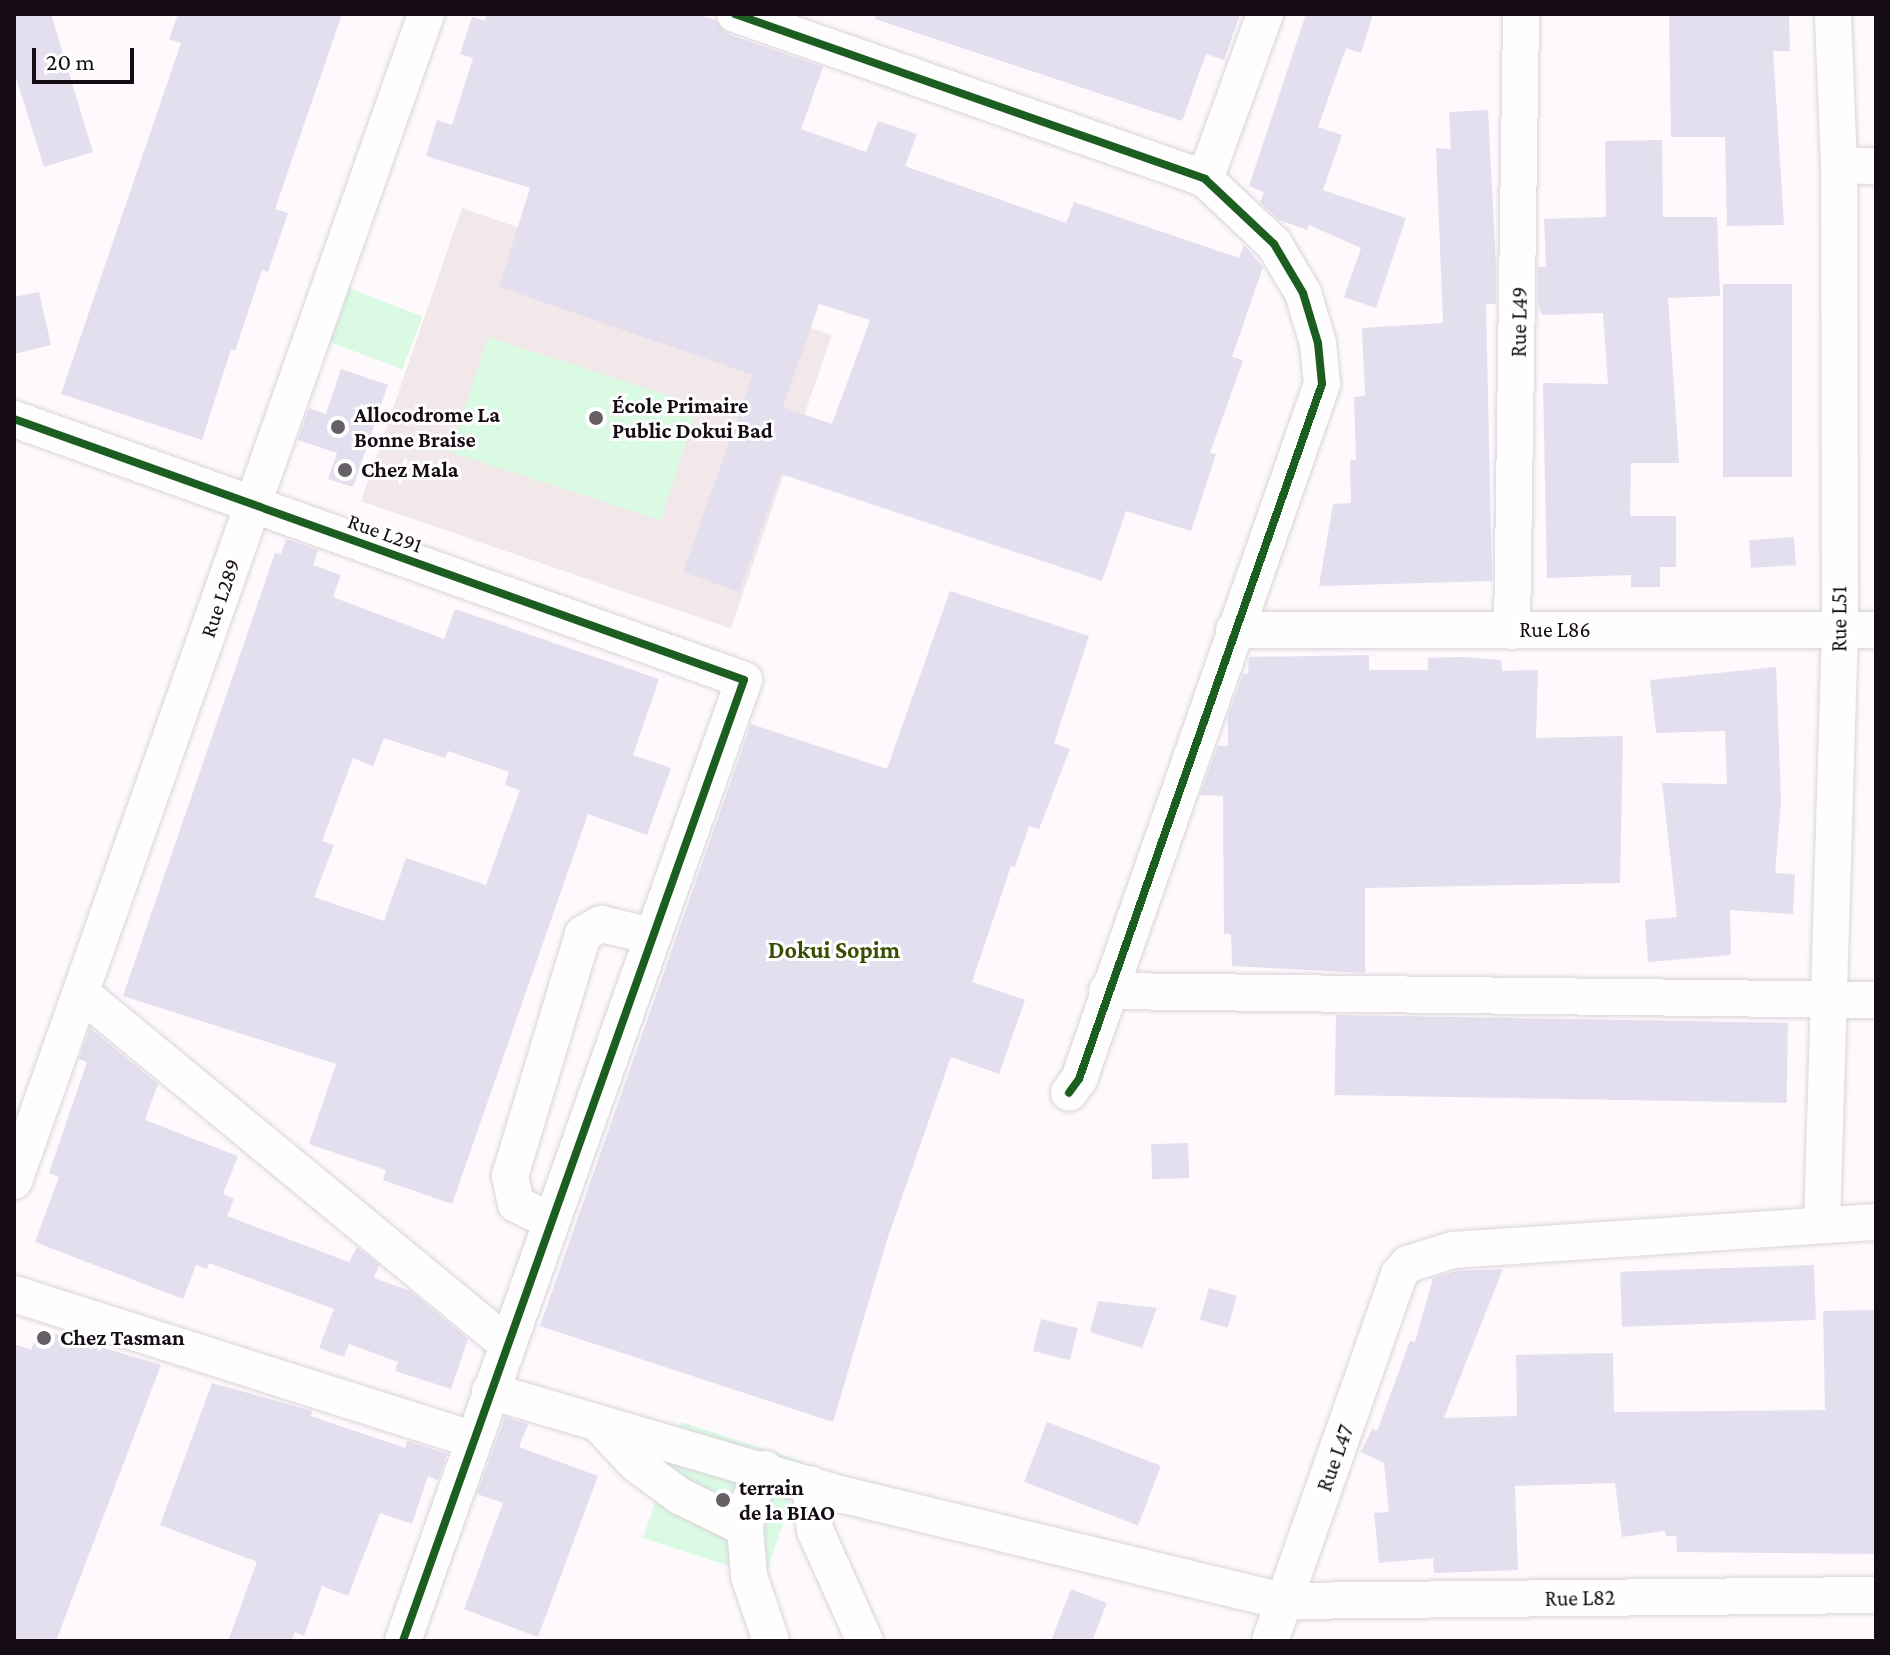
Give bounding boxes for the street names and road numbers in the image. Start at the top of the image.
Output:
street label: Rue L49 [1505,286,1533,358]
street label: Rue L291 [344,507,426,559]
street label: Rue L289 [194,555,246,641]
street label: Rue L51 [1826,586,1852,652]
street label: Rue L86 [1519,617,1591,643]
street label: Rue L47 [1311,1421,1359,1495]
street label: Rue L82 [1544,1584,1616,1612]

